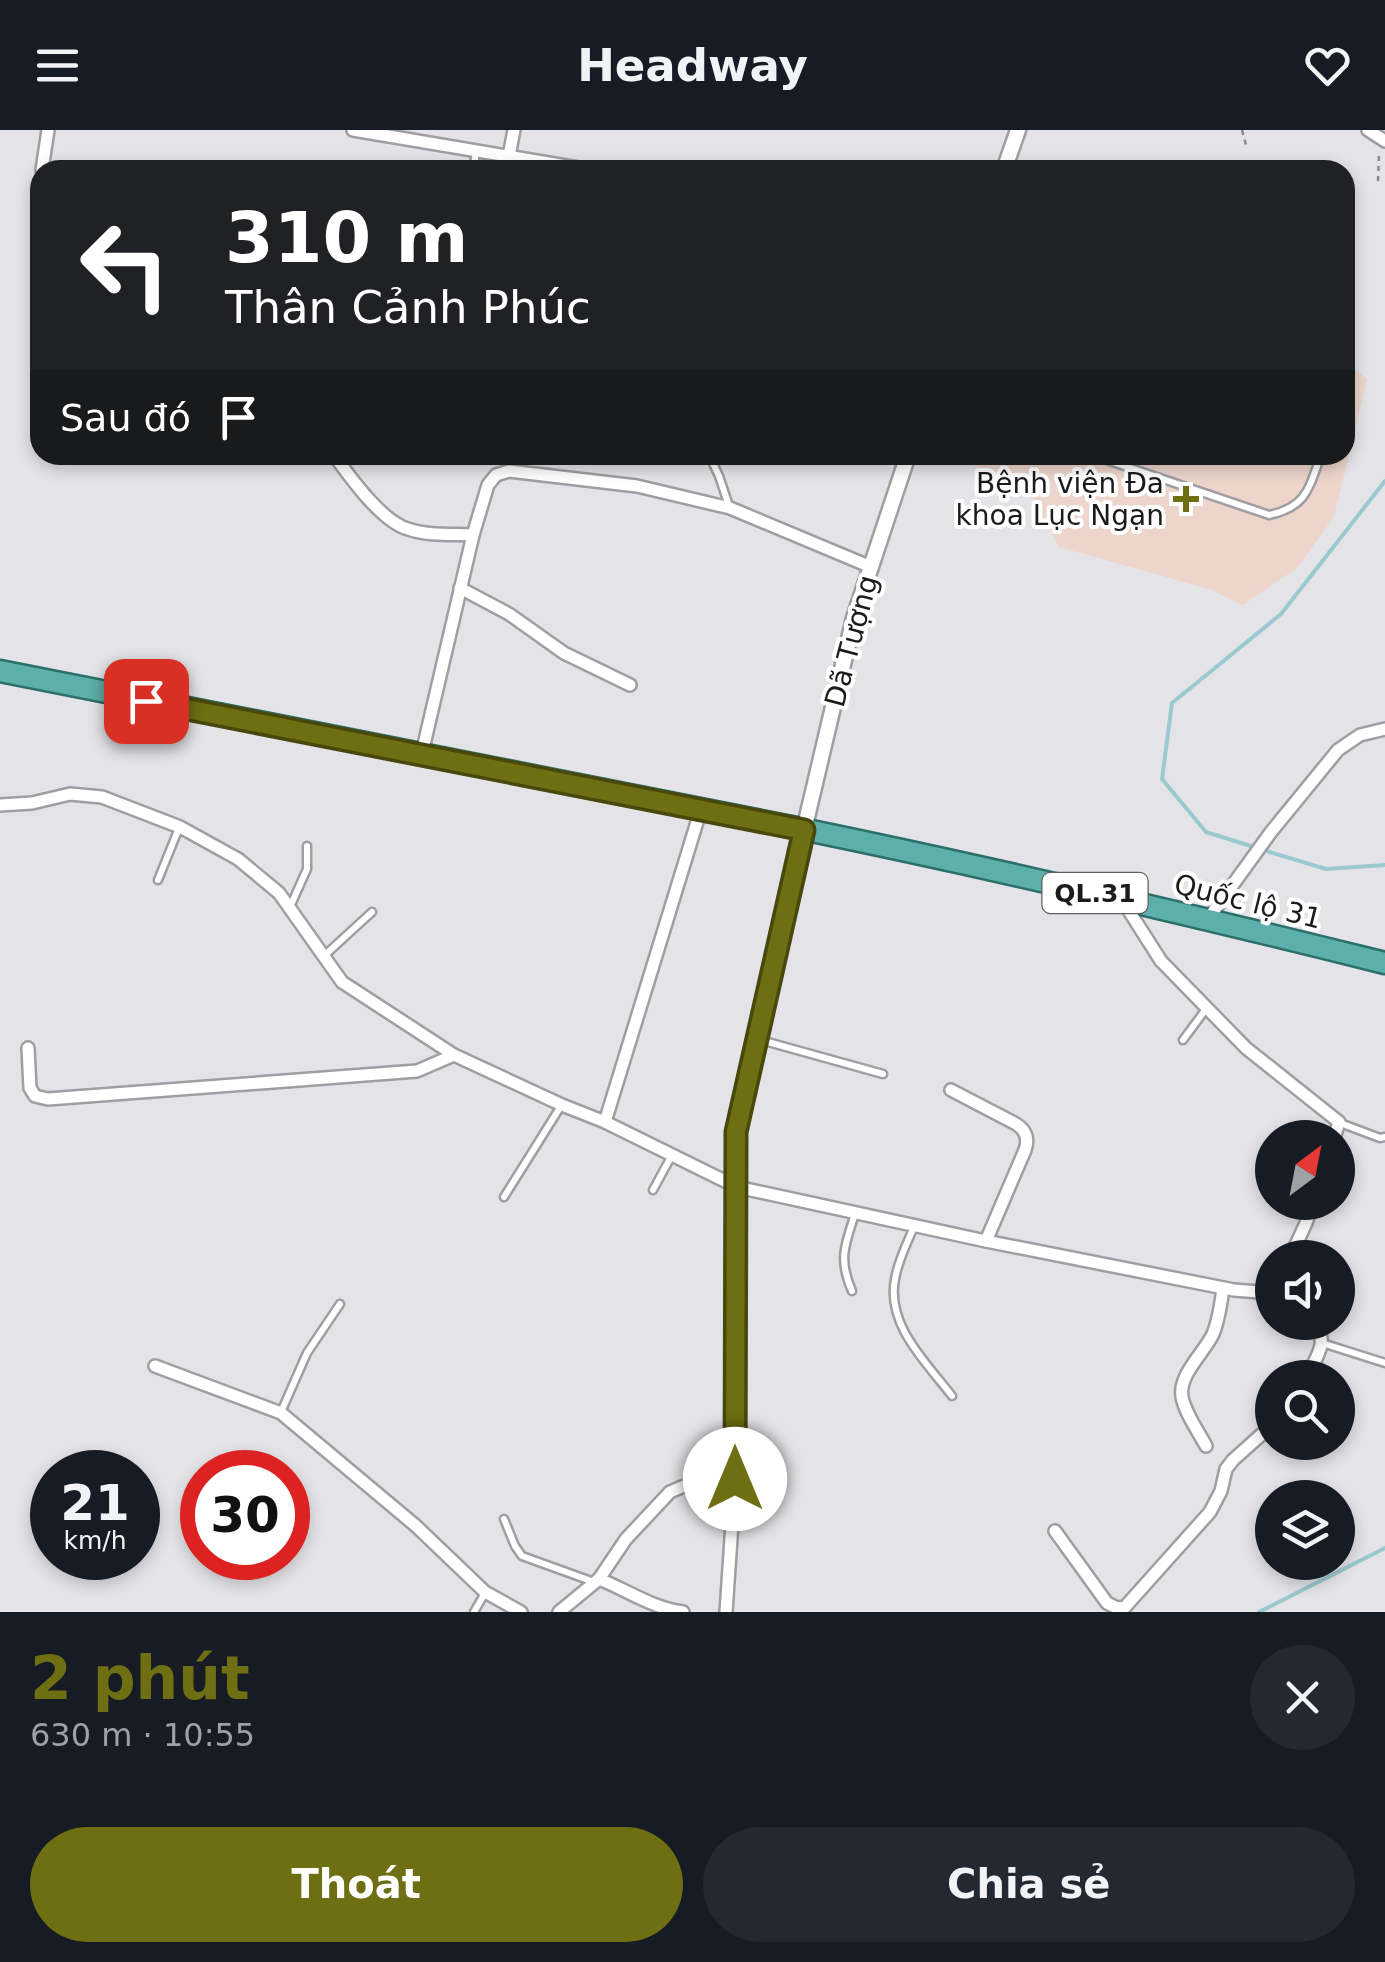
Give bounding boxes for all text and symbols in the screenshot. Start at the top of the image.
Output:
icon: menu [30,38,85,93]
icon: heart [1300,38,1355,93]
text: Headway [577,39,808,92]
text: 310 m [225,197,468,279]
icon: left [60,200,190,330]
text: Thân Cảnh Phúc [225,281,591,334]
icon: arrive [211,390,266,445]
text: Sau đó [60,396,191,440]
place label: Bệnh viện Đa khoa Lục Ngạn [956,467,1164,532]
marker: Bệnh viện Đa khoa Lục Ngạn [1173,486,1199,512]
street label: Dã Tượng [818,572,885,711]
pin [104,659,189,744]
icon: arrive [119,674,174,729]
street label: Quốc lộ 31 [1171,867,1325,936]
road number: QL.31 [1042,873,1148,913]
north arrow [1255,1120,1355,1220]
map controls [1255,1120,1355,1580]
button: sound [1255,1240,1355,1340]
button: search [1255,1360,1355,1460]
position arrow [683,1427,787,1531]
speed limit sign: 30 [180,1450,310,1580]
text: 21 [60,1474,130,1532]
button: layers [1255,1480,1355,1580]
text: km/h [63,1526,127,1555]
text: 2 phút [30,1643,250,1713]
button: close [1250,1645,1355,1750]
text: 630 m · 10:55 [30,1716,255,1754]
button: Thoát [30,1827,683,1942]
button: Chia sẻ [703,1827,1355,1942]

